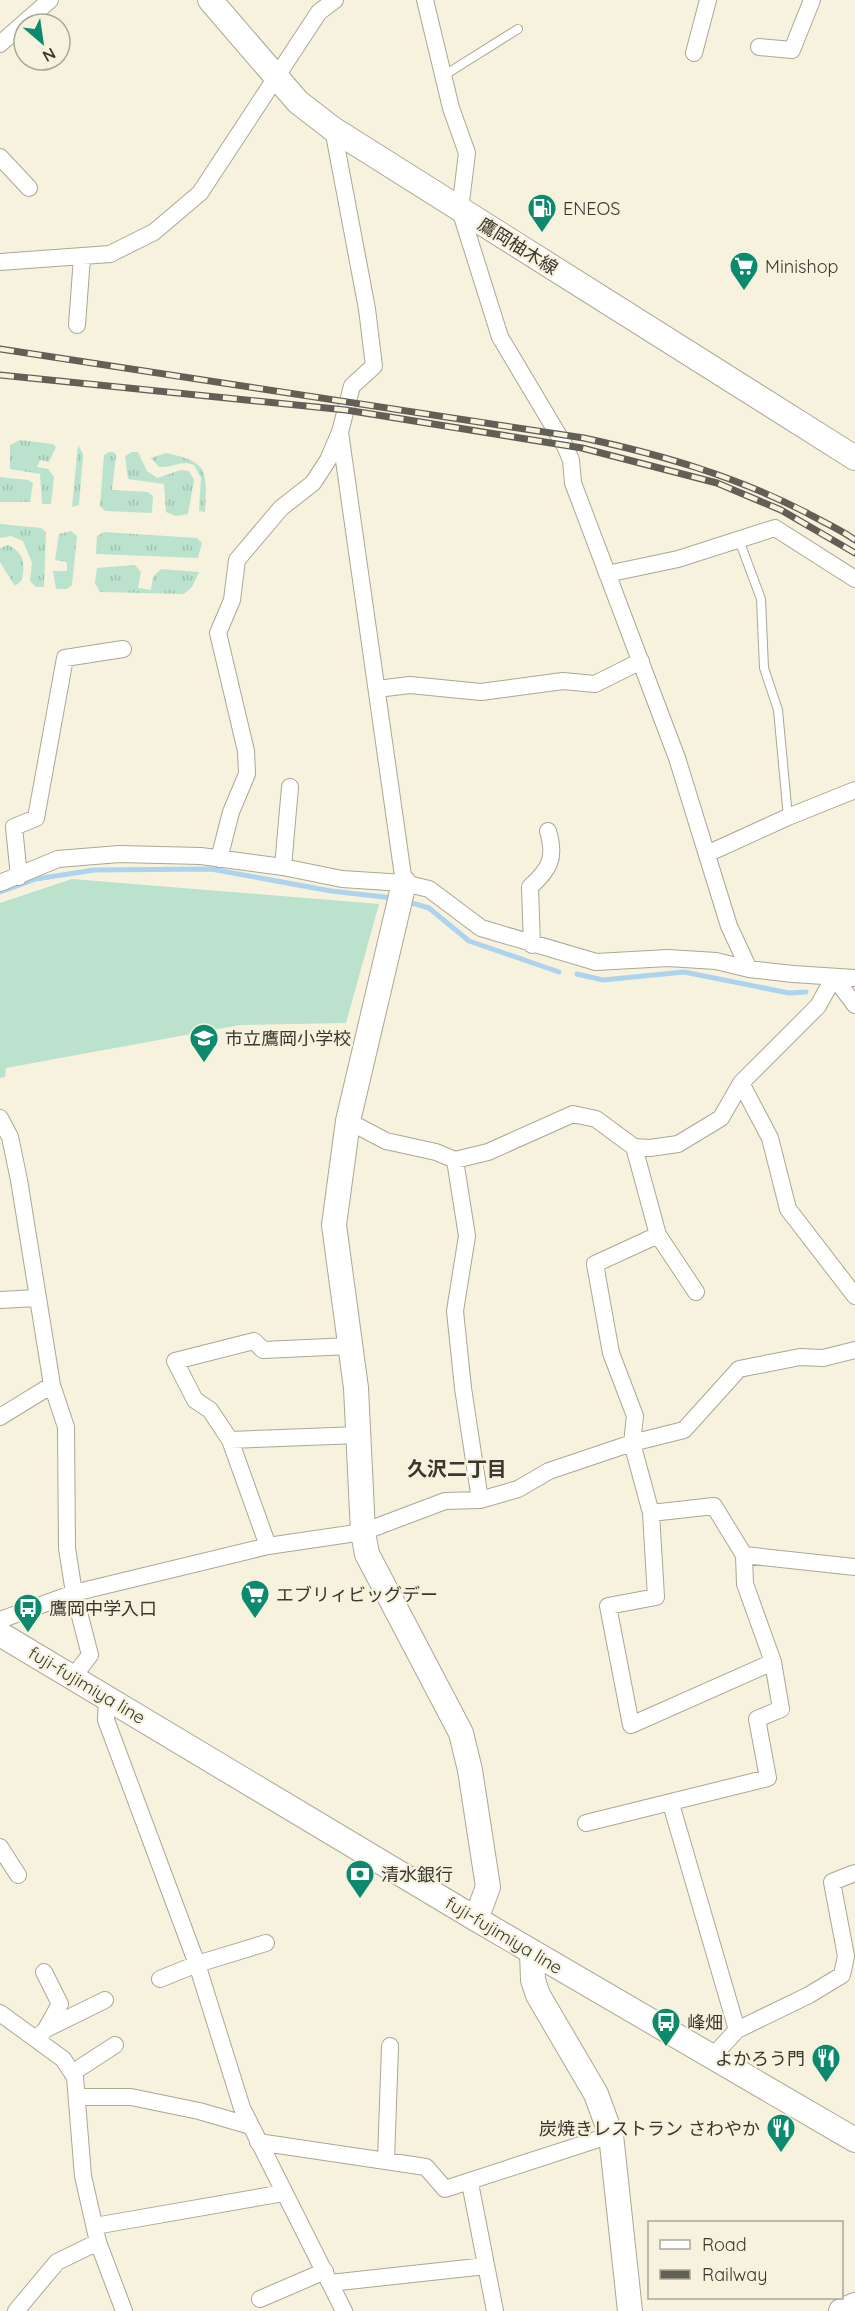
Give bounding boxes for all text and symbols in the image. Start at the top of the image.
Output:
north arrow [12,12,72,72]
text: N [39,44,59,67]
fuel station icon: ENEOS [526,192,558,234]
place label: ENEOS [563,197,620,220]
street label: 鷹岡柚木線 [474,212,562,280]
supermarket icon: Minishop [728,250,760,292]
place label: Minishop [765,255,839,278]
school or university icon: 市立鷹岡小学校 [188,1022,220,1064]
place label: 市立鷹岡小学校 [225,1027,351,1050]
district label: 久沢二丁目 [407,1456,507,1481]
supermarket icon: エブリィビッグデー [239,1578,271,1620]
place label: エブリィビッグデー [276,1583,438,1606]
bus stop icon: 鷹岡中学入口 [12,1592,44,1634]
place label: 鷹岡中学入口 [49,1597,157,1620]
street label: fuji-fujimiya line [24,1641,150,1729]
bank icon: 清水銀行 [344,1858,376,1900]
place label: 清水銀行 [381,1863,453,1886]
street label: fuji-fujimiya line [441,1891,567,1979]
bus stop icon: 峰畑 [650,2006,682,2048]
place label: 峰畑 [687,2011,723,2034]
restaurant icon: よかろう門 [810,2042,842,2084]
place label: よかろう門 [715,2047,805,2070]
restaurant icon: 炭焼きレストラン さわやか [765,2112,797,2154]
place label: 炭焼きレストラン さわやか [539,2117,760,2140]
legend [648,2221,843,2299]
text: Road [702,2233,747,2256]
text: Railway [702,2263,768,2286]

